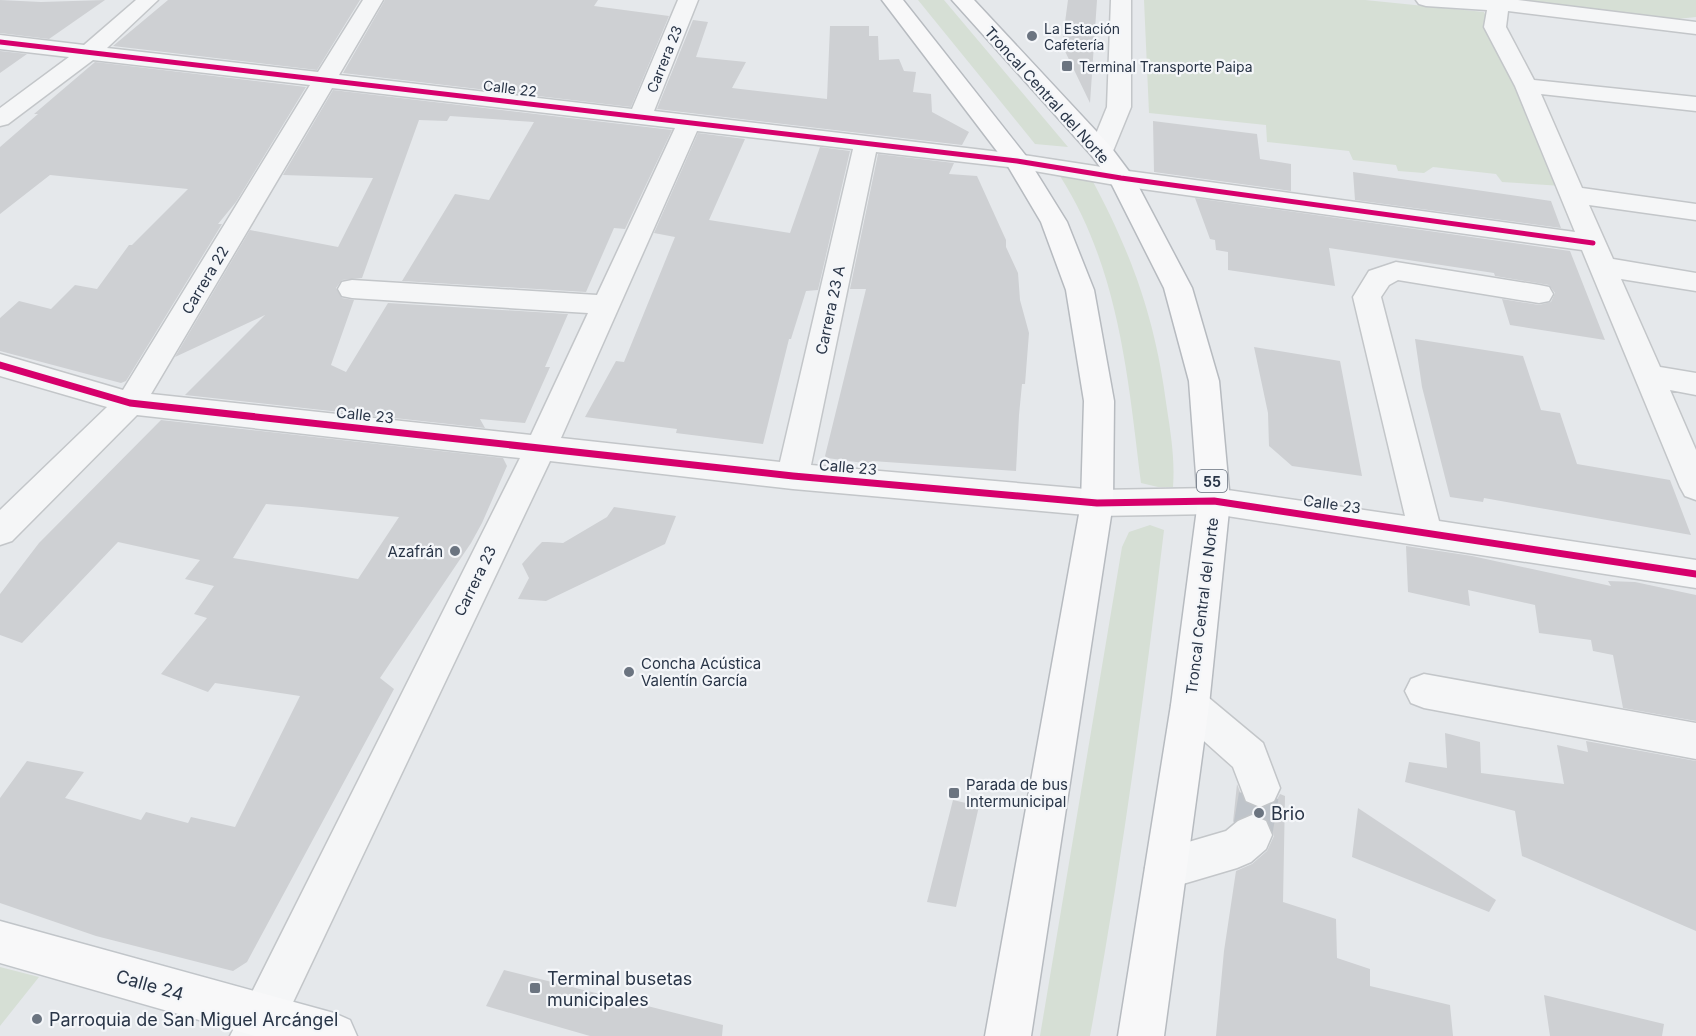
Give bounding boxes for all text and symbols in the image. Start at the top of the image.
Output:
place label: La Estación Cafetería [1044,20,1120,53]
street label: Carrera 23 [643,23,685,95]
street label: Troncal Central del Norte [980,23,1114,167]
marker: La Estación Cafetería [1025,29,1039,43]
place label: Terminal Transporte Paipa [1079,58,1253,75]
marker: Terminal Transporte Paipa [1060,59,1074,73]
street label: Calle 22 [482,76,538,100]
street label: Carrera 22 [177,243,233,317]
street label: Carrera 23 A [811,264,849,356]
street label: Calle 23 [335,403,395,427]
street label: Calle 23 [818,455,878,479]
road number: 55 [1197,470,1227,492]
street label: Calle 23 [1302,491,1362,517]
street label: Troncal Central del Norte [1182,517,1222,695]
place label: Azafrán [387,542,443,561]
street label: Carrera 23 [450,543,500,619]
marker: Azafrán [448,544,462,558]
place label: Concha Acústica Valentín García [641,654,761,690]
marker: Concha Acústica Valentín García [622,665,636,679]
place label: Parada de bus Intermunicipal [966,775,1068,811]
marker: Parada de bus Intermunicipal [947,786,961,800]
place label: Brio [1271,803,1305,824]
marker: Brio [1252,806,1266,820]
street label: Calle 24 [114,965,186,1005]
place label: Terminal busetas municipales [547,968,692,1010]
marker: Terminal busetas municipales [528,981,542,995]
place label: Parroquia de San Miguel Arcángel [49,1009,338,1030]
marker: Parroquia de San Miguel Arcángel [30,1012,44,1026]

